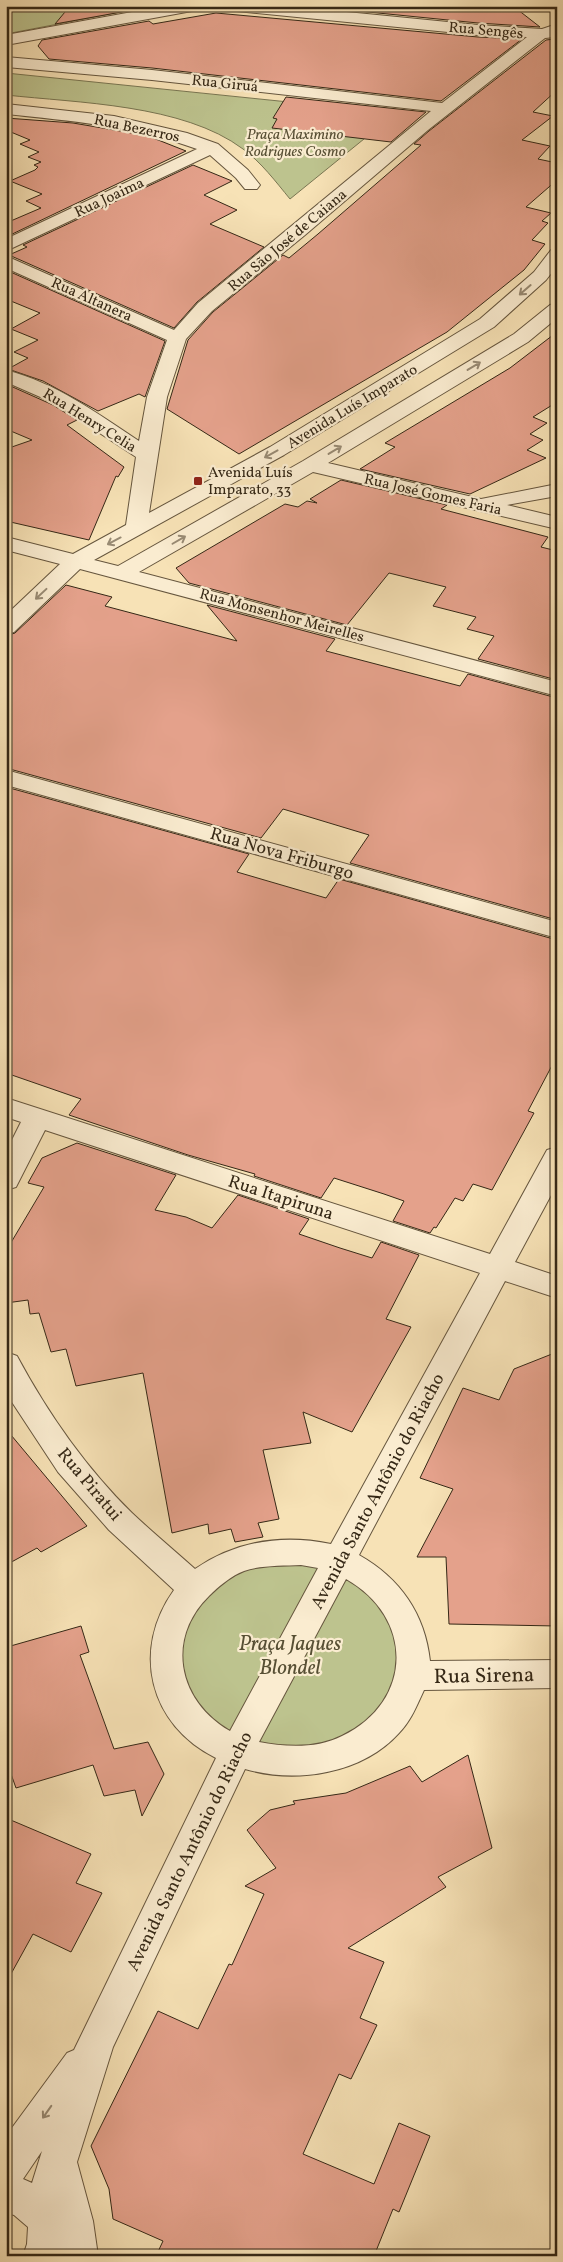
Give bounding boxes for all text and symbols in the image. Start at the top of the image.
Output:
street label: Rua Sengês [448,18,524,45]
street label: Rua Giruá [190,71,259,98]
street label: Rua Bezerros [92,110,182,149]
park label: Praça Maximino Rodrigues Cosmo [245,125,346,163]
street label: Rua Joaima [71,173,148,224]
street label: Rua São José de Caiana [224,185,352,297]
street label: Rua Altanera [47,273,135,328]
one-way arrow [518,284,531,296]
street label: Avenida Luís Imparato [283,360,422,455]
one-way arrow [467,361,481,371]
street label: Rua Henry Celia [38,384,140,458]
one-way arrow [327,444,341,454]
one-way arrow [264,450,279,459]
place label: Avenida Luís Imparato, 33 [208,463,293,501]
street label: Rua José Gomes Faria [362,469,504,522]
marker: Avenida Luís Imparato, 33 [192,475,204,487]
one-way arrow [171,534,185,544]
one-way arrow [106,536,121,546]
street label: Rua Monsenhor Meirelles [197,584,366,649]
one-way arrow [35,588,48,600]
street label: Rua Nova Friburgo [207,822,356,887]
street label: Rua Itapiruna [224,1170,337,1227]
street label: Avenida Santo Antônio do Riacho [305,1369,451,1614]
street label: Rua Piratui [51,1443,127,1527]
park label: Praça Jaques Blondel [239,1630,341,1683]
street label: Rua Sirena [434,1661,535,1692]
street label: Avenida Santo Antônio do Riacho [121,1728,259,1976]
one-way arrow [42,2105,52,2119]

